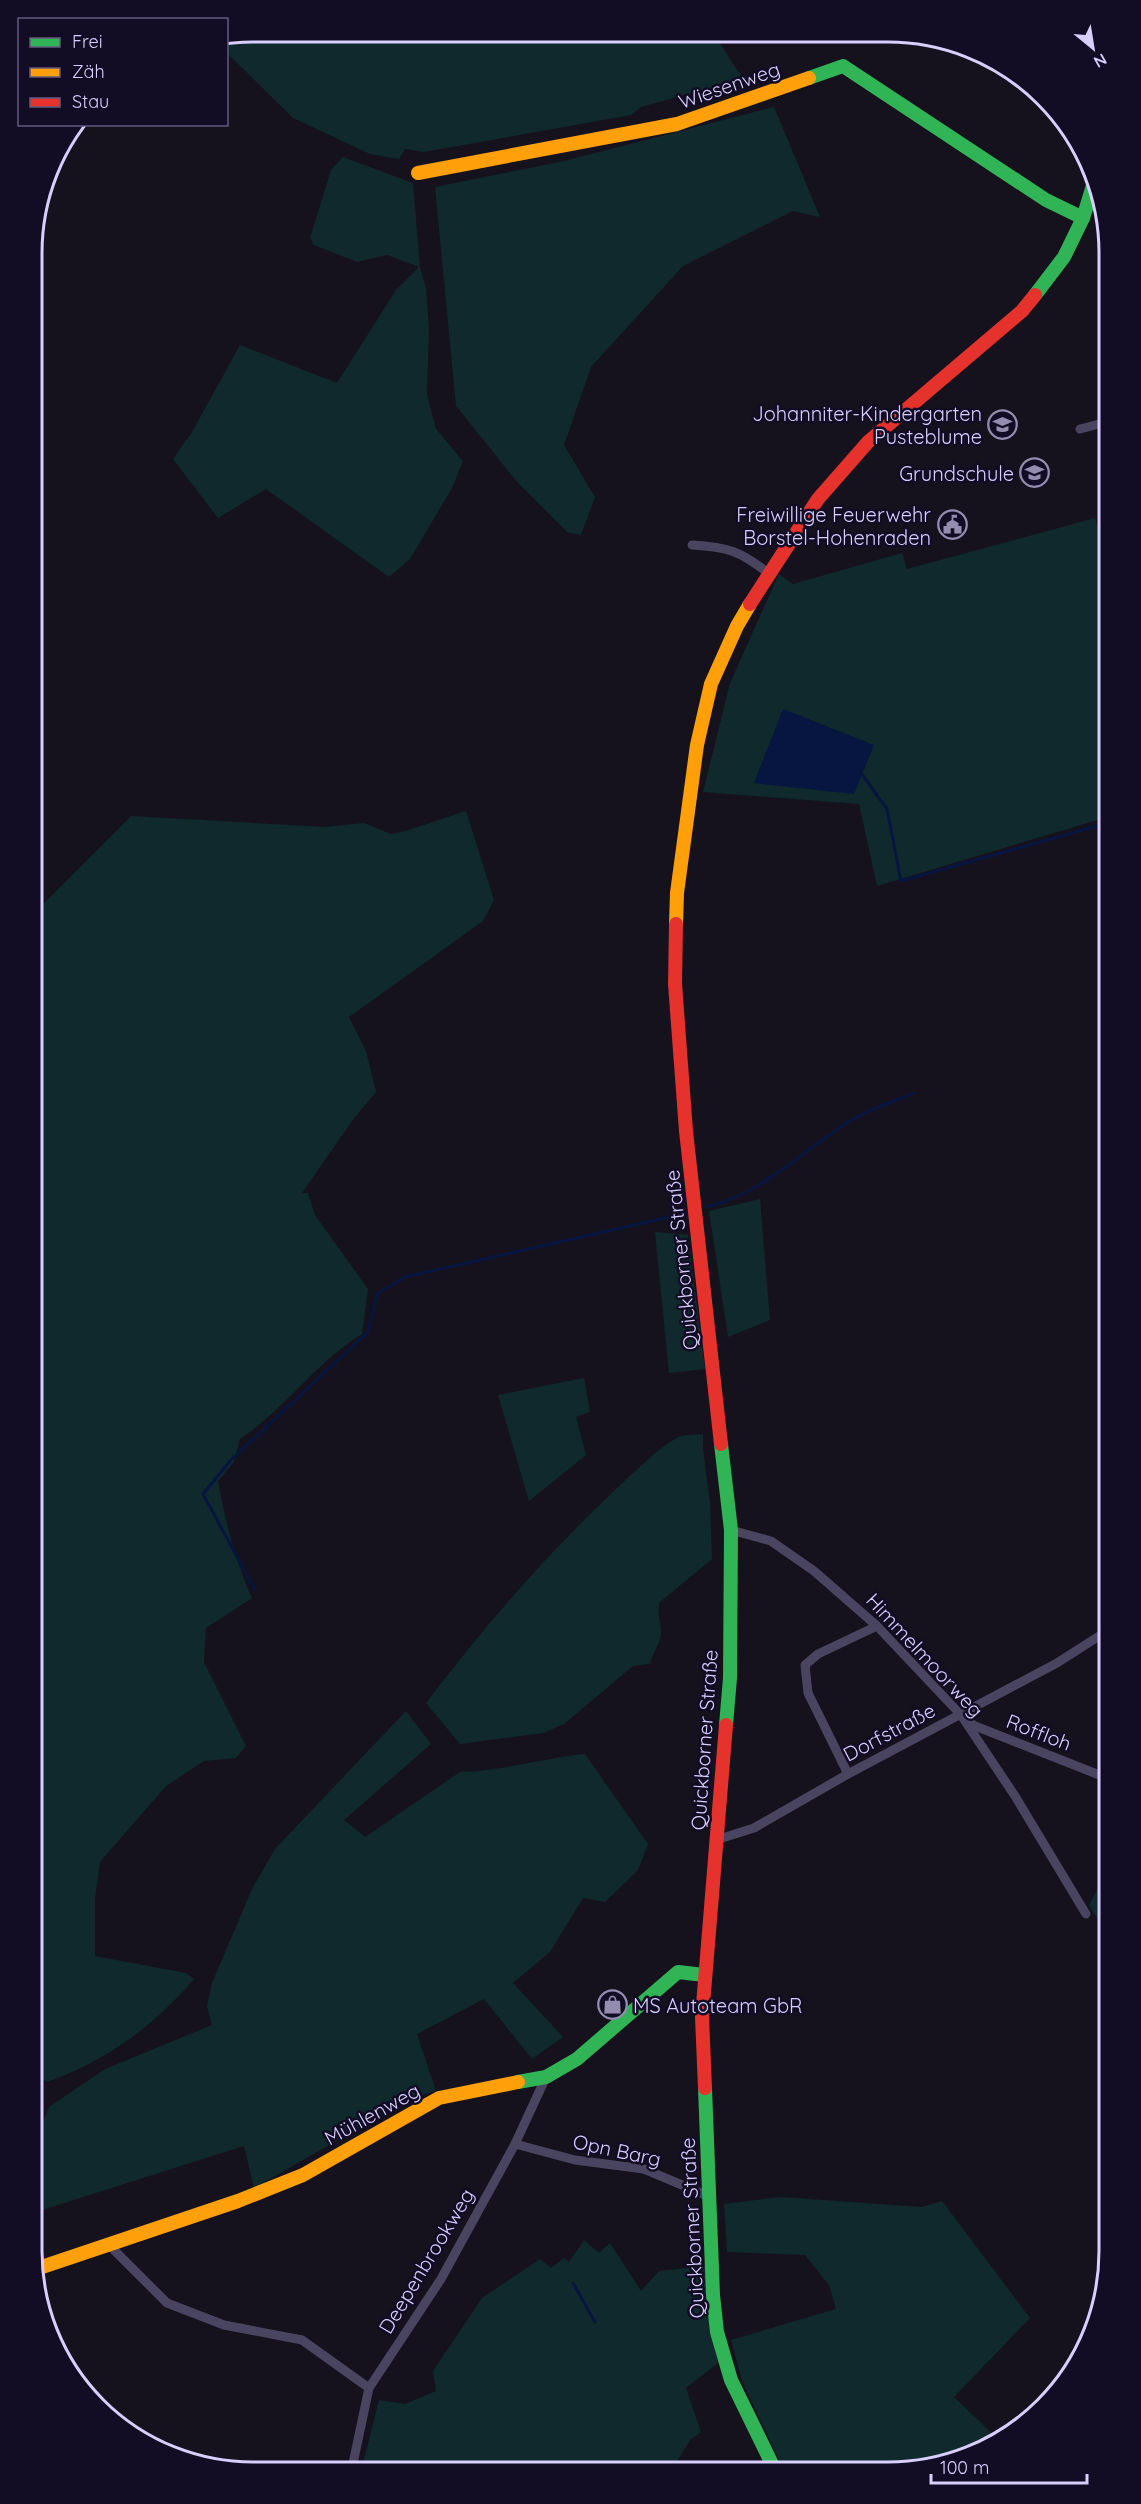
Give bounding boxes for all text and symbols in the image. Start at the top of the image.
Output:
legend [18,18,228,126]
north arrow [1063,18,1123,78]
text: Frei [72,30,103,53]
text: N [1090,49,1111,73]
street label: Wiesenweg [675,56,783,114]
text: Zäh [72,60,105,83]
text: Stau [72,90,109,113]
place label: Johanniter-Kindergarten Pusteblume [752,401,982,449]
school or university icon: Johanniter-Kindergarten Pusteblume [987,409,1019,441]
school or university icon: Grundschule [1019,457,1051,489]
place label: Grundschule [899,461,1014,486]
place label: Freiwillige Feuerwehr Borstel-Hohenraden [736,502,931,550]
public building icon: Freiwillige Feuerwehr Borstel-Hohenraden [936,509,968,541]
street label: Quickborner Straße [659,1169,703,1351]
street label: Himmelmoorweg [861,1588,989,1722]
street label: Quickborner Straße [685,1649,723,1831]
street label: Dorfstraße [839,1697,939,1767]
street label: Roffloh [1003,1708,1075,1756]
shop icon: MS Autoteam GbR [596,1989,628,2021]
place label: MS Autoteam GbR [633,1993,802,2018]
street label: Mühlenweg [320,2078,424,2150]
street label: Opn Barg [571,2128,663,2172]
street label: Quickborner Straße [675,2137,709,2319]
street label: Deepenbrookweg [373,2184,479,2338]
scale bar [931,2447,1087,2485]
text: 100 m [940,2456,989,2479]

